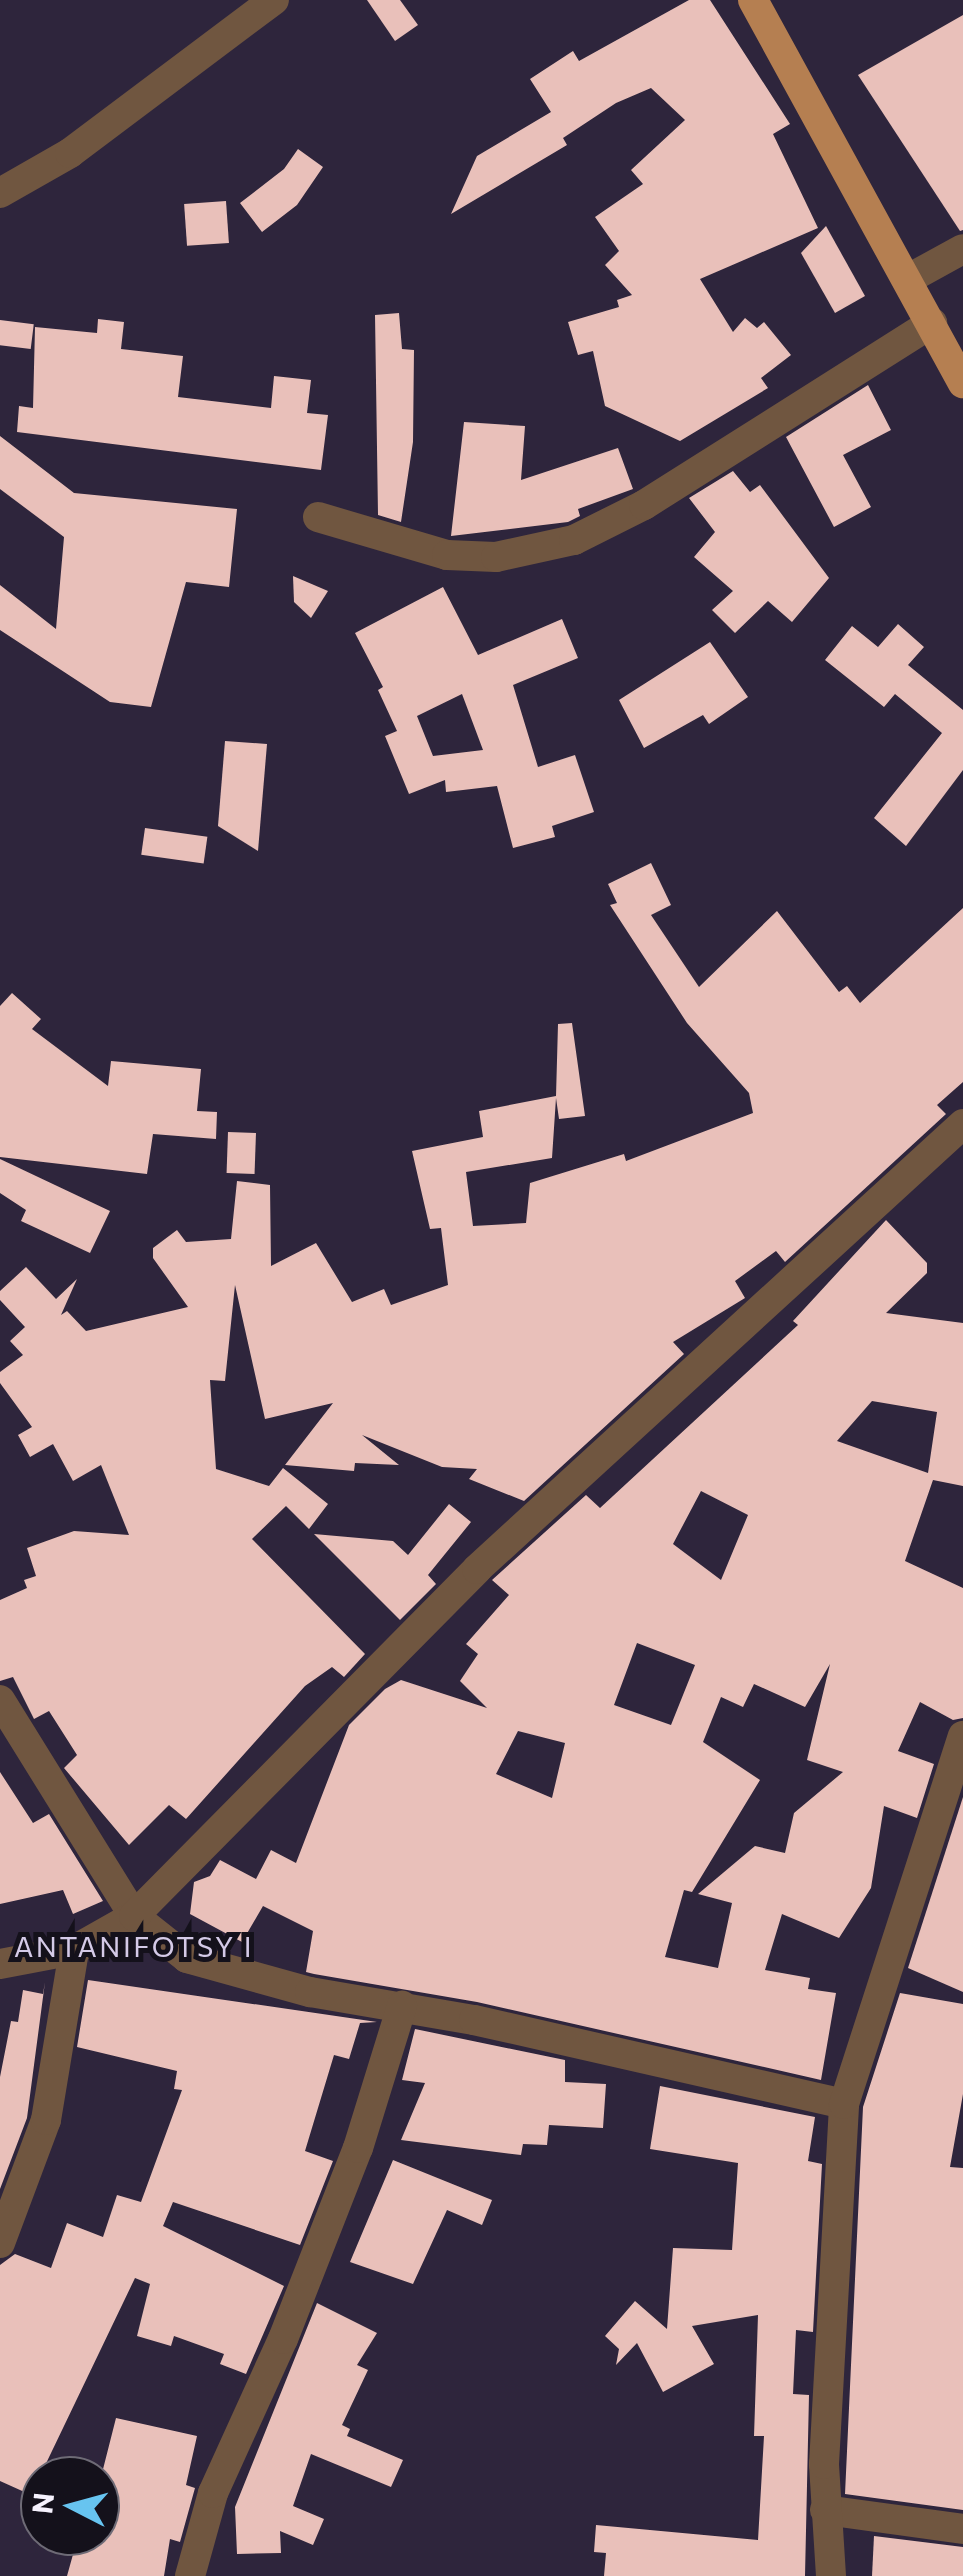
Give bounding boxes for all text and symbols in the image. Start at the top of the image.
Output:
district label: ANTANIFOTSY I [14,1929,254,1963]
north arrow [20,2456,120,2556]
text: N [24,2491,60,2515]

